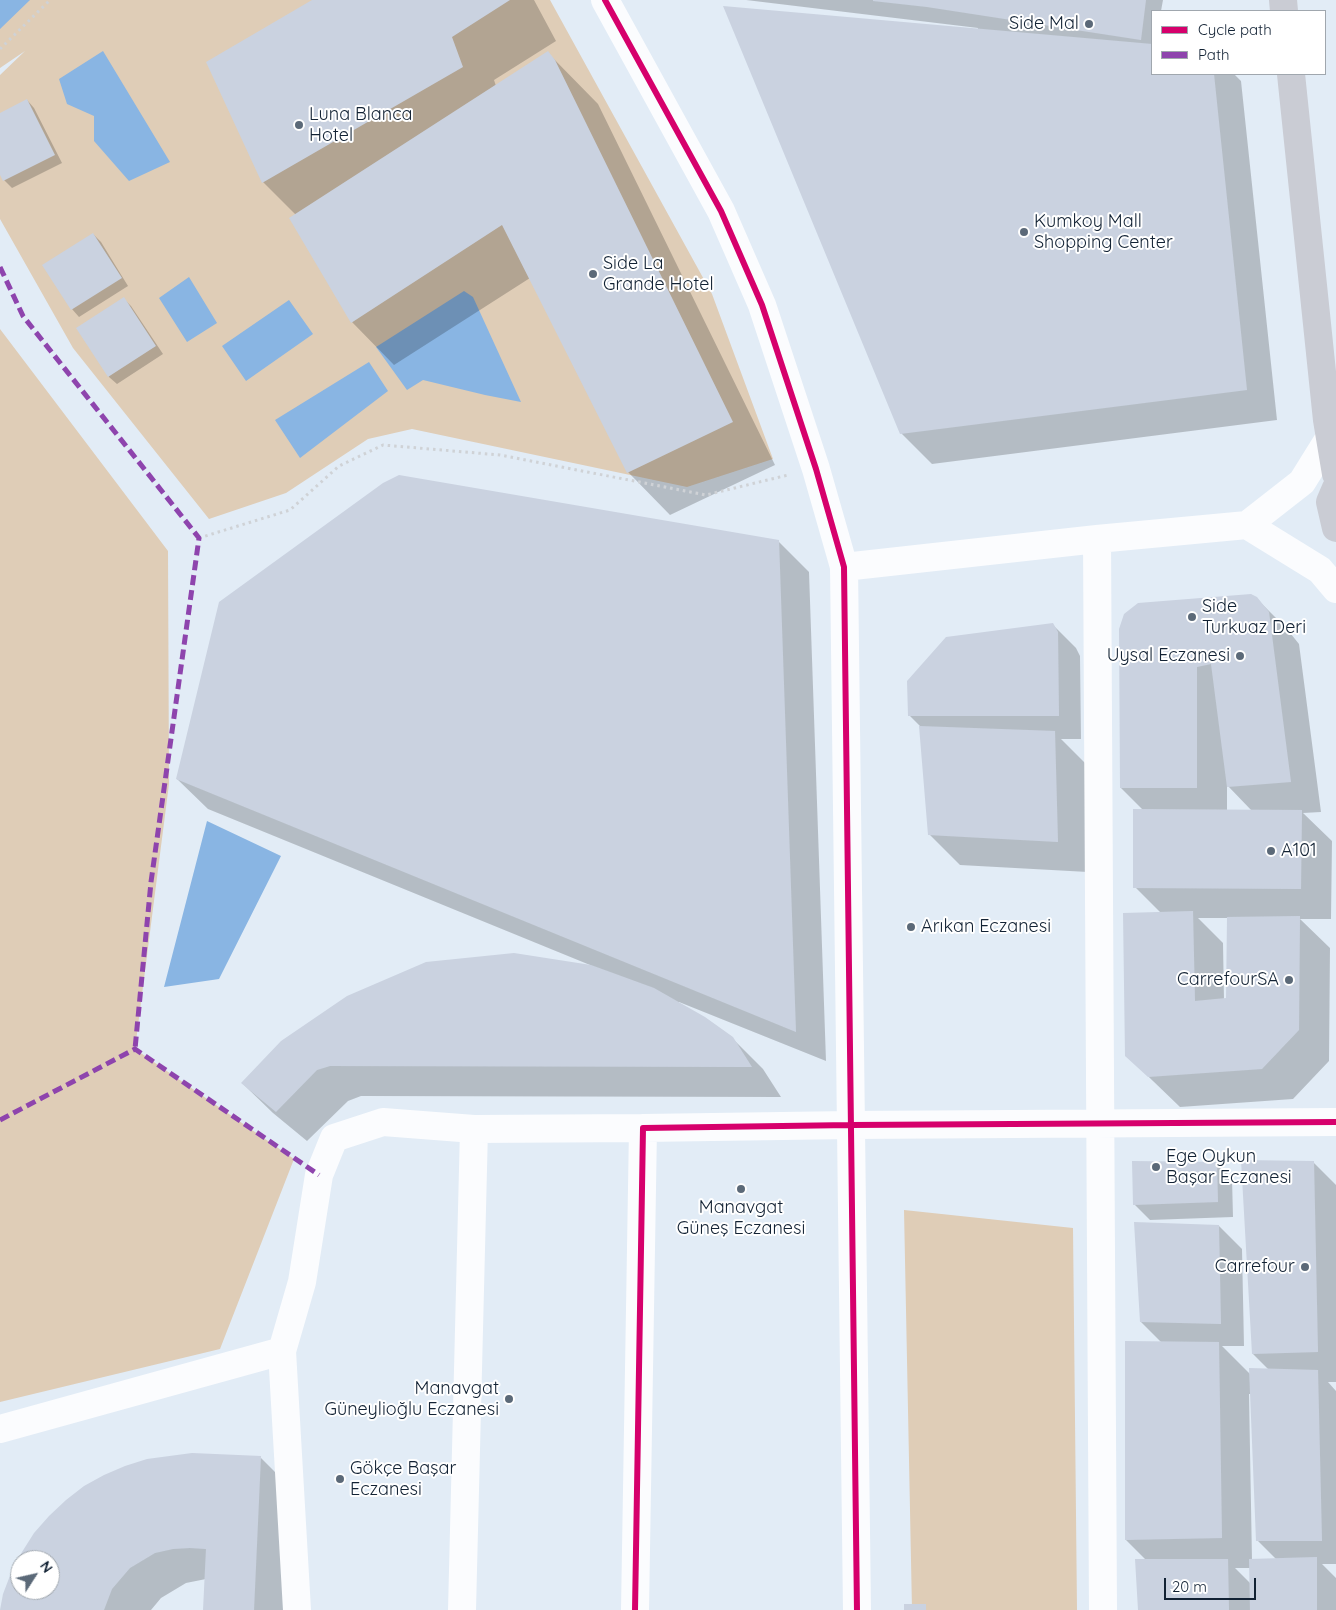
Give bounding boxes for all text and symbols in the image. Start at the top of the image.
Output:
legend [1151,10,1326,75]
place label: Side Mal [1009,13,1079,35]
marker: Side Mal [1083,18,1095,30]
text: Cycle path [1198,20,1272,39]
text: Path [1198,45,1230,64]
place label: Luna Blanca Hotel [309,104,412,146]
marker: Luna Blanca Hotel [293,119,305,131]
place label: Kumkoy Mall Shopping Center [1034,211,1173,253]
marker: Kumkoy Mall Shopping Center [1018,226,1030,238]
place label: Side La Grande Hotel [603,253,714,296]
marker: Side La Grande Hotel [587,268,599,280]
place label: Side Turkuaz Deri [1202,596,1306,638]
marker: Side Turkuaz Deri [1186,611,1198,623]
place label: Uysal Eczanesi [1107,645,1230,667]
marker: Uysal Eczanesi [1234,650,1246,662]
place label: A101 [1281,840,1317,862]
marker: A101 [1265,845,1277,857]
place label: Arıkan Eczanesi [921,916,1051,938]
marker: Arıkan Eczanesi [905,921,917,933]
place label: CarrefourSA [1177,969,1279,991]
marker: CarrefourSA [1283,974,1295,986]
place label: Ege Oykun Başar Eczanesi [1166,1146,1292,1188]
marker: Ege Oykun Başar Eczanesi [1150,1161,1162,1173]
marker: Manavgat Güneş Eczanesi [735,1183,747,1195]
place label: Manavgat Güneş Eczanesi [677,1197,805,1240]
place label: Carrefour [1215,1256,1295,1278]
marker: Carrefour [1299,1261,1311,1273]
place label: Manavgat Güneylioğlu Eczanesi [324,1378,499,1420]
marker: Manavgat Güneylioğlu Eczanesi [503,1393,515,1405]
place label: Gökçe Başar Eczanesi [350,1458,456,1500]
marker: Gökçe Başar Eczanesi [334,1473,346,1485]
north arrow [10,1550,60,1600]
text: N [36,1558,57,1576]
scale bar [1166,1568,1258,1600]
text: 20 m [1172,1577,1207,1596]

